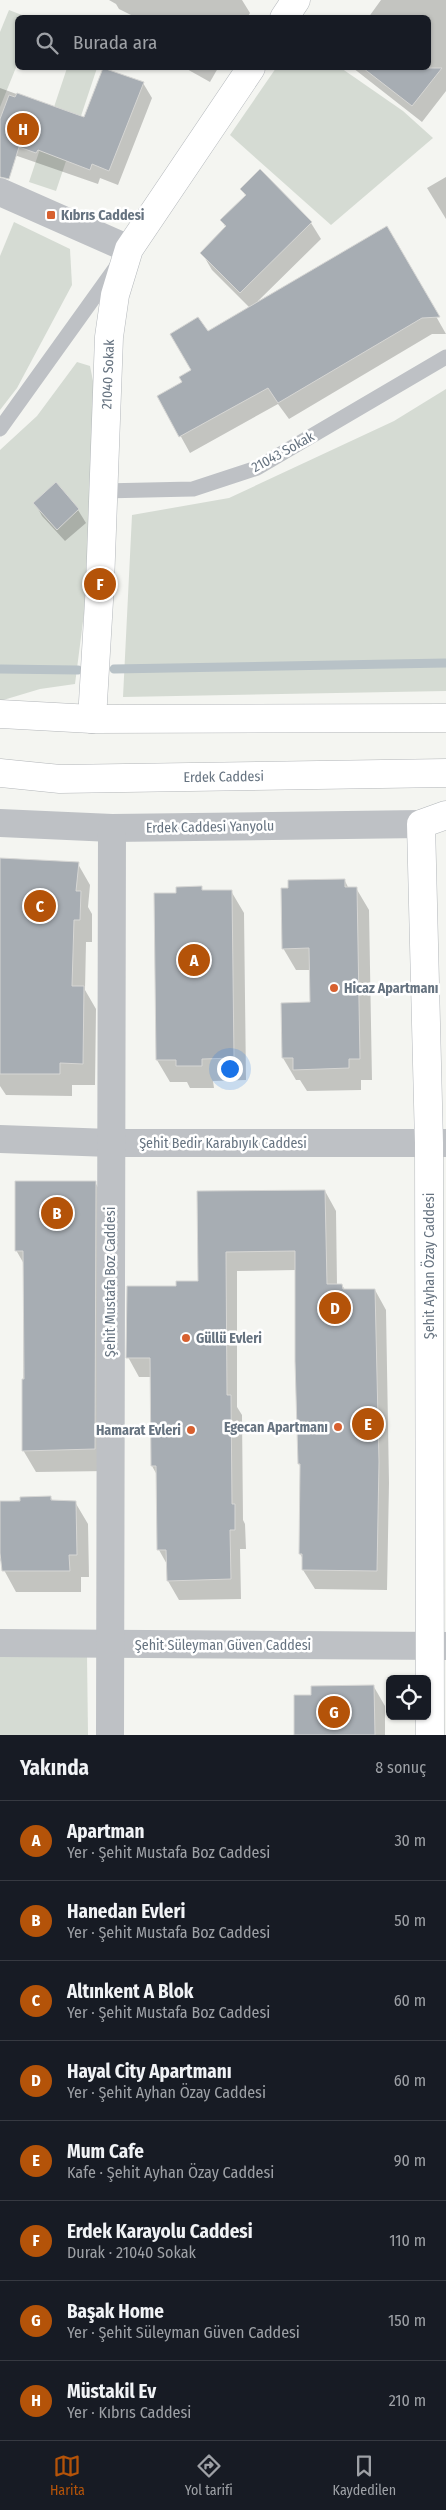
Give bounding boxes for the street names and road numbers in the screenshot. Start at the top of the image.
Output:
street label: 21040 Sokak [98,339,117,410]
street label: 21043 Sokak [249,428,318,476]
street label: Erdek Caddesi [183,767,264,786]
street label: Erdek Caddesi Yanyolu [146,817,274,837]
street label: Şehit Bedir Karabıyık Caddesi [139,1135,307,1152]
street label: Şehit Ayhan Özay Caddesi [420,1193,438,1339]
street label: Şehit Mustafa Boz Caddesi [102,1207,119,1357]
street label: Şehit Süleyman Güven Caddesi [135,1637,311,1654]

